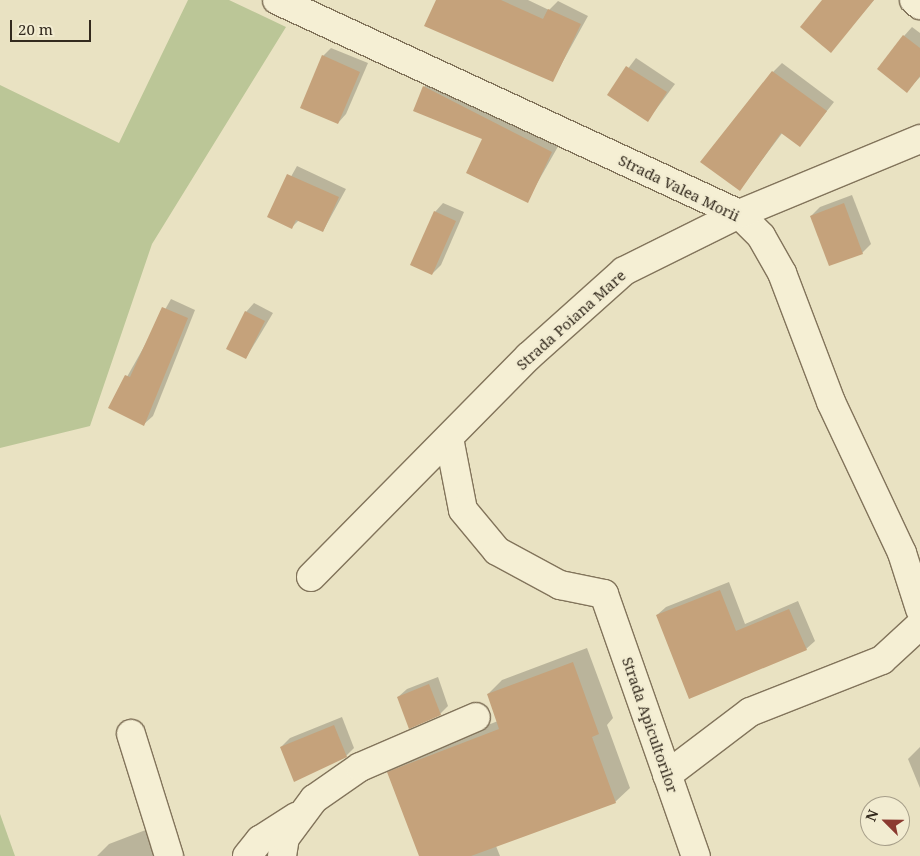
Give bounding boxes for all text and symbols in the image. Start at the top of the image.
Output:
scale bar [12,10,94,42]
text: 20 m [18,19,53,39]
street label: Strada Valea Morii [616,151,742,225]
street label: Strada Poiana Mare [513,266,629,374]
street label: Strada Apicultorilor [618,655,682,795]
north arrow [860,796,910,846]
text: N [861,807,883,824]

